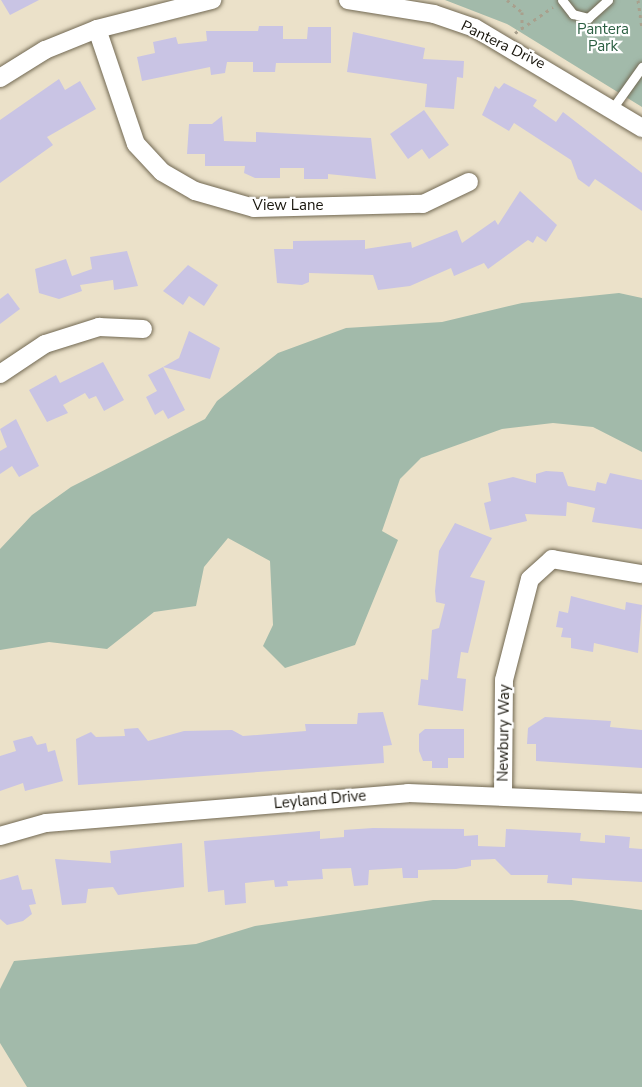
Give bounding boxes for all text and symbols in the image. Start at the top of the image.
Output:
street label: Pantera Drive [458,17,548,73]
park label: Pantera Park [577,20,629,55]
street label: View Lane [253,197,323,215]
street label: Newbury Way [494,684,514,782]
street label: Leyland Drive [273,787,367,813]

